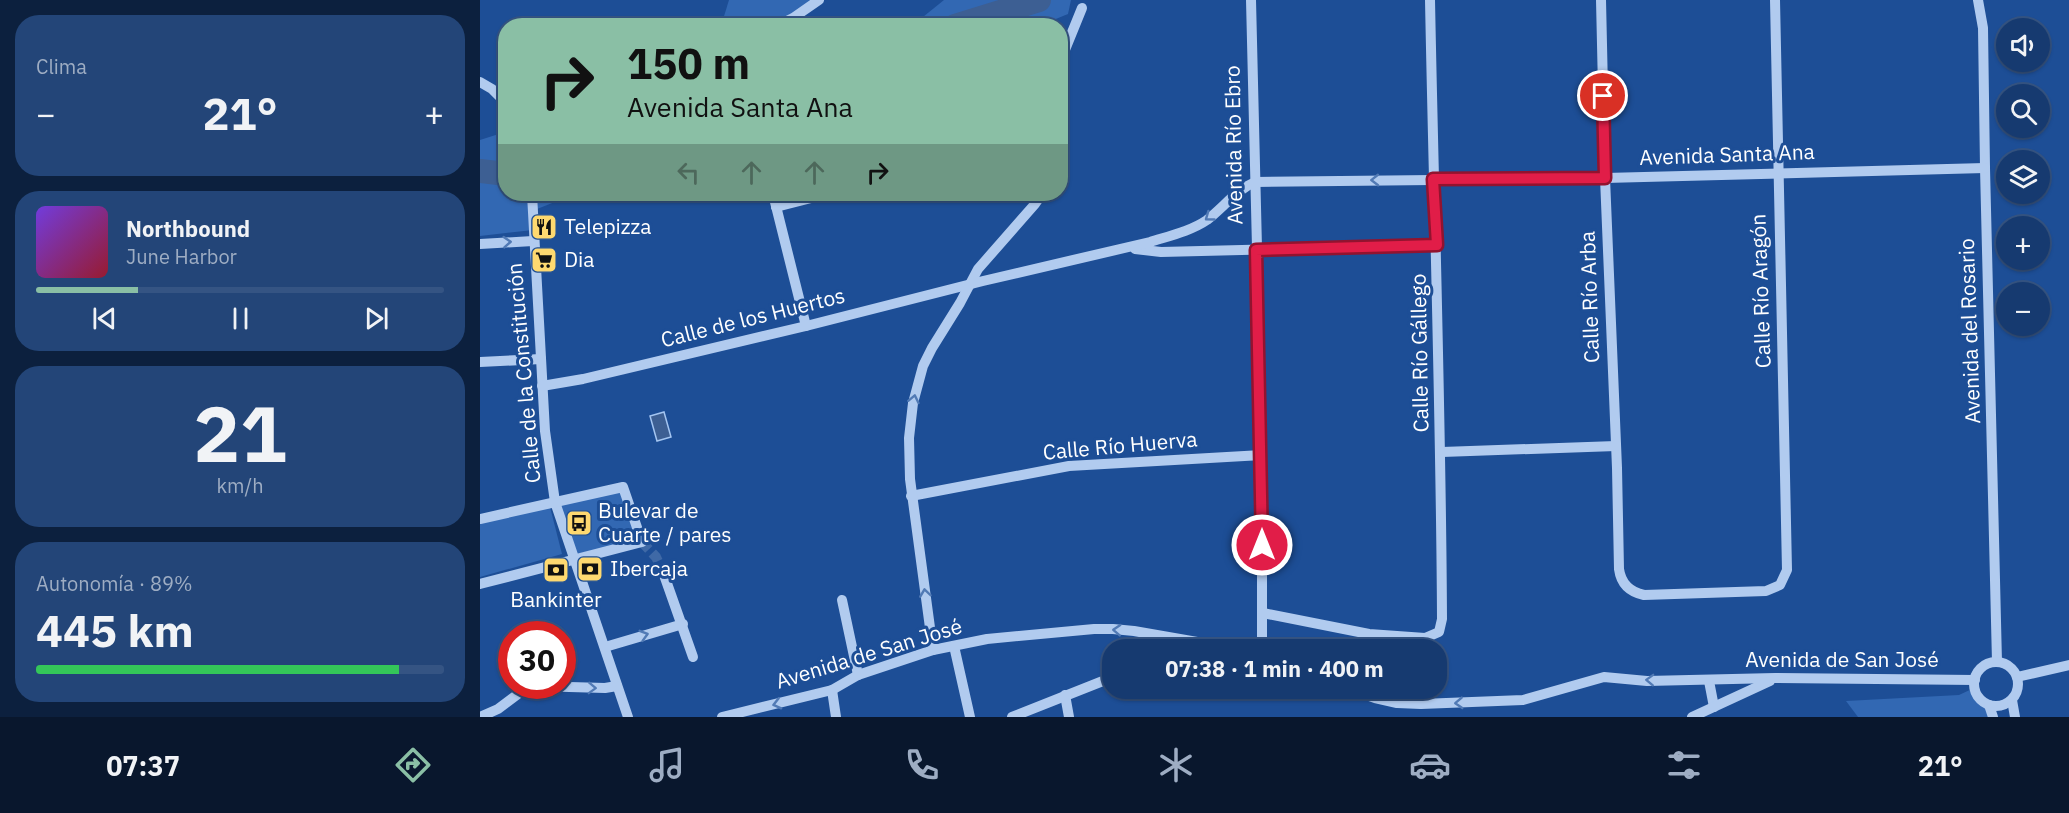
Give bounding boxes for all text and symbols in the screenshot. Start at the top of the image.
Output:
map controls [1996,18,2050,336]
button: sound [1996,18,2050,72]
text: 150 m [627,36,750,91]
icon: right [528,42,606,120]
text: Clima [36,53,87,80]
street label: Avenida Río Ebro [1218,65,1248,225]
pin [1577,70,1628,121]
icon: arrive [1586,79,1619,112]
text: 21° [202,84,278,142]
button: search [1996,84,2050,138]
text: Avenida Santa Ana [627,89,853,124]
text: − [36,92,56,135]
text: + [424,92,444,135]
street label: Avenida Santa Ana [1639,137,1815,171]
button: layers [1996,150,2050,204]
icon: left [672,156,705,189]
icon: ahead [735,156,768,189]
icon: ahead [798,156,831,189]
icon: right [861,156,894,189]
one-way arrow [1370,174,1379,186]
one-way arrow [1204,210,1215,221]
restaurant icon: Telepizza [529,212,559,242]
place label: Telepizza [564,212,652,240]
street label: Calle Río Aragón [1743,213,1777,369]
text: Northbound [126,214,250,243]
button: + [1996,216,2050,270]
street label: Calle Río Arba [1573,231,1605,363]
one-way arrow [502,236,511,249]
street label: Avenida del Rosario [1952,238,1986,424]
text: June Harbor [126,243,237,270]
supermarket icon: Dia [529,245,559,275]
place label: Dia [564,245,595,273]
street label: Calle de la Constitución [499,262,547,484]
street label: Calle Río Gállego [1404,273,1434,433]
street label: Calle de los Huertos [658,281,848,353]
button: − [1996,282,2050,336]
icon: previous [88,302,121,335]
icon: pause [224,302,257,335]
icon: next [360,302,393,335]
text: 21 [193,382,287,483]
one-way arrow [907,394,920,404]
street label: Calle Río Huerva [1041,424,1198,466]
text: km/h [216,472,264,499]
place label: Bulevar de Cuarte / pares [598,496,732,548]
bus stop icon: Bulevar de Cuarte / pares [564,508,594,538]
position arrow [1230,513,1294,577]
bank icon: Ibercaja [575,554,605,584]
place label: Ibercaja [610,554,688,582]
bank icon: Bankinter [541,555,571,585]
text: Autonomía · 89% [36,570,193,597]
place label: Bankinter [510,585,602,613]
one-way arrow [919,588,931,597]
text: 445 km [36,601,194,659]
street label: Avenida de San José [772,611,965,695]
speed limit sign: 30 [498,621,576,699]
one-way arrow [1112,623,1121,636]
one-way arrow [639,630,649,643]
street label: Avenida de San José [1745,645,1939,673]
text: 07:38 · 1 min · 400 m [1165,654,1384,683]
one-way arrow [1646,674,1655,687]
one-way arrow [588,682,597,694]
one-way arrow [772,696,782,709]
one-way arrow [1454,696,1463,709]
icon: directions [392,744,434,786]
icon: music [646,744,688,786]
icon: phone [901,744,943,786]
icon: climate [1155,744,1197,786]
icon: car [1409,744,1451,786]
icon: filters [1663,744,1705,786]
text: 07:37 [106,748,180,783]
text: 21° [1918,748,1963,783]

